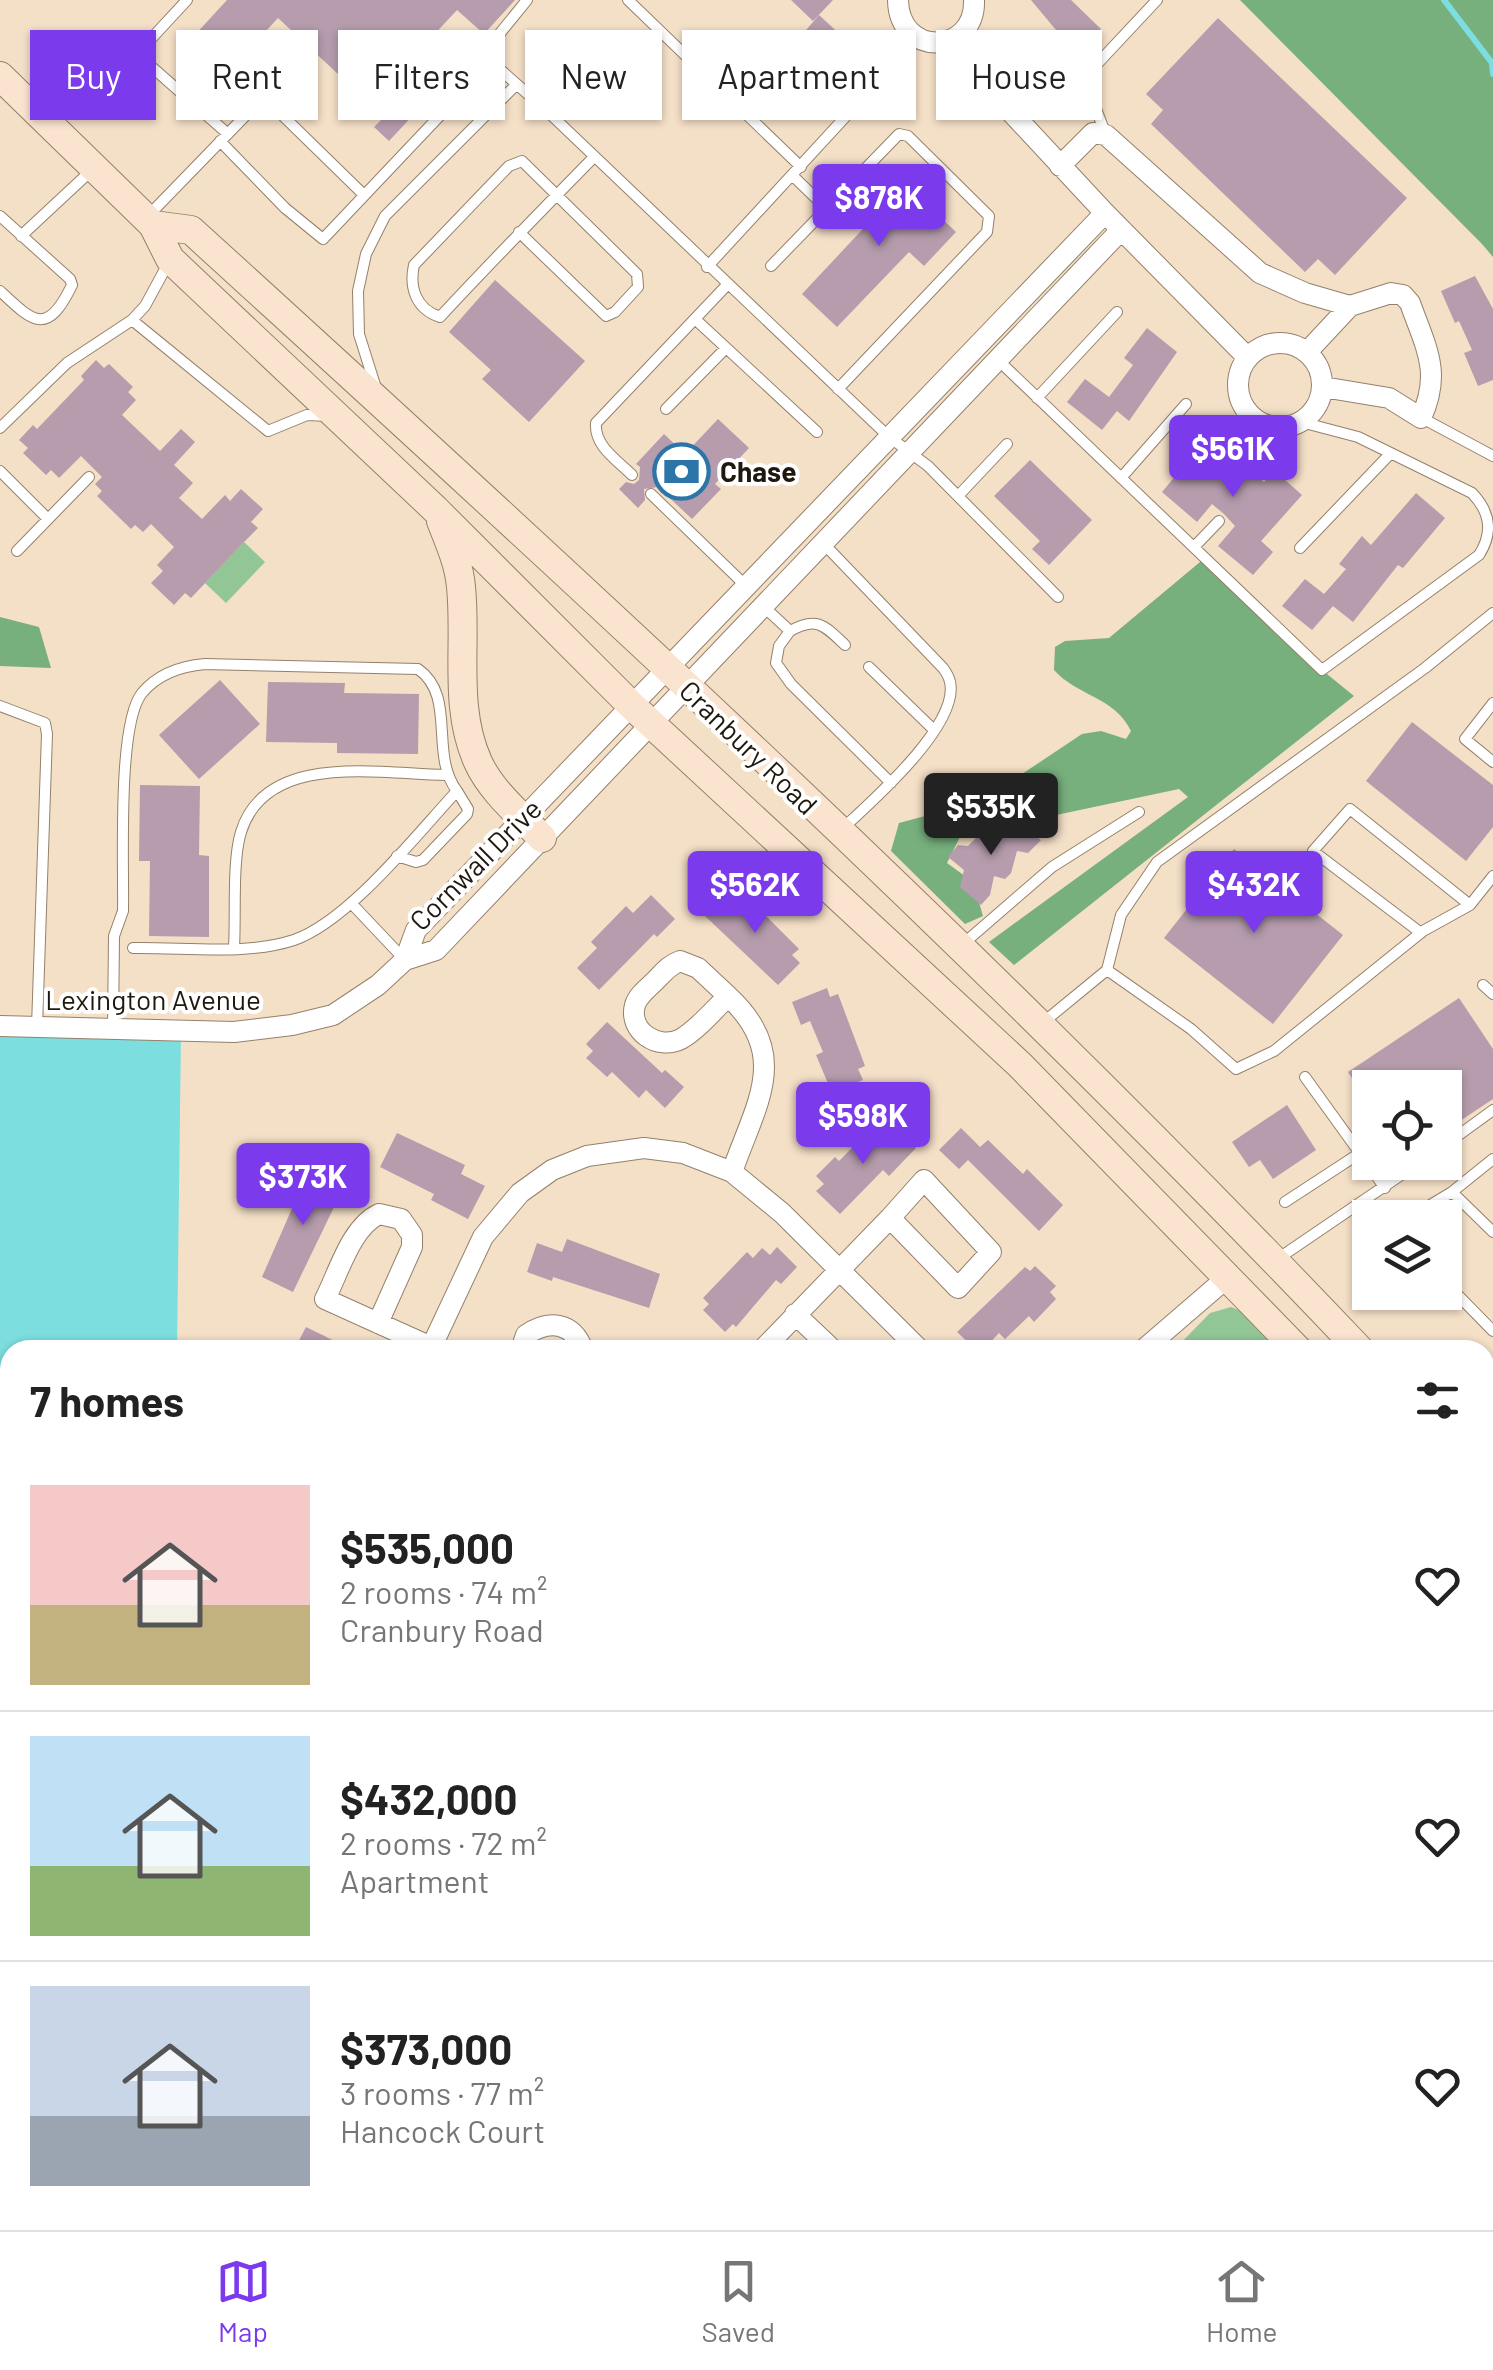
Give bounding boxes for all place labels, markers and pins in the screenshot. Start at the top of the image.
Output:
pin: $878K [809,164,949,249]
pin: $561K [1163,415,1303,500]
bank icon: Chase [651,441,711,501]
place label: Chase [720,454,796,488]
pin: $535K [921,773,1061,858]
pin: $562K [685,851,825,936]
pin: $432K [1184,851,1324,936]
pin: $598K [793,1082,933,1167]
pin: $373K [233,1143,373,1228]

